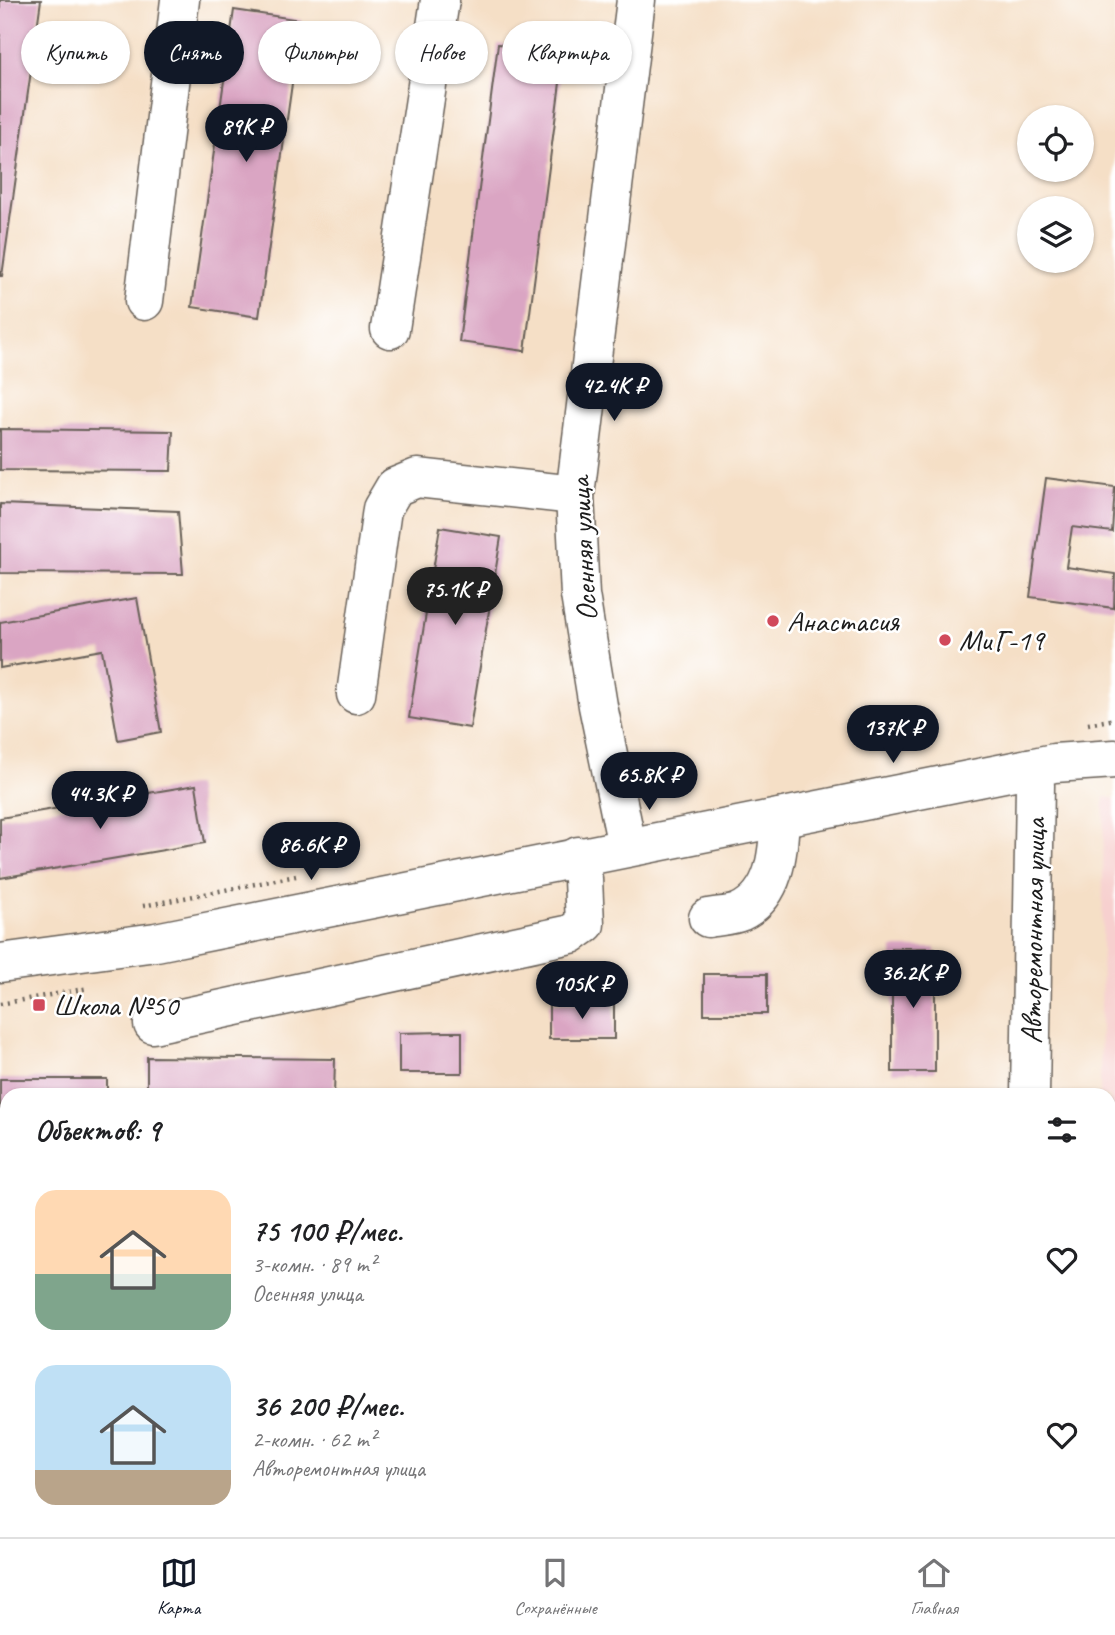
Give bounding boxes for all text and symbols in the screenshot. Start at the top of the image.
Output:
chip: Купить [21,21,130,84]
chip: Снять [144,21,244,84]
chip: Фильтры [258,21,381,84]
chip: Новое [395,21,488,84]
chip: Квартира [502,21,632,84]
pin: 89K ₽ [197,104,295,164]
map controls [1017,105,1094,273]
button: locate [1017,105,1094,182]
text: 89K ₽ [221,112,271,141]
button: layers [1017,196,1094,273]
pin: 42.4K ₽ [549,364,679,423]
text: 42.4K ₽ [582,371,646,400]
street label: Осенняя улица [560,473,606,622]
pin: 75.1K ₽ [390,568,520,627]
text: 75.1K ₽ [423,575,487,604]
place label: Анастасия [787,602,900,640]
marker: Анастасия [765,613,781,629]
place label: МиГ-19 [959,621,1046,659]
marker: МиГ-19 [937,632,953,648]
pin: 137K ₽ [836,706,950,765]
text: 137K ₽ [863,713,923,742]
pin: 65.8K ₽ [584,752,714,812]
text: 65.8K ₽ [617,760,681,789]
pin: 44.3K ₽ [35,772,165,831]
text: 44.3K ₽ [68,779,132,808]
street label: Авторемонтная улица [1012,816,1054,1044]
pin: 86.6K ₽ [246,822,376,882]
text: 86.6K ₽ [278,830,344,859]
pin: 36.2K ₽ [848,950,978,1010]
text: 36.2K ₽ [880,958,946,987]
pin: 105K ₽ [525,962,639,1021]
text: 105K ₽ [552,969,612,998]
place label: Школа №50 [53,986,181,1024]
marker: Школа №50 [31,997,47,1013]
text: Объектов: 9 [35,1111,160,1149]
icon: filters [1043,1111,1081,1149]
text: 75 100 ₽/мес. [252,1212,402,1250]
icon: home [91,1218,175,1302]
icon: heart [1043,1241,1081,1279]
text: 3-комн. · 89 m² [252,1250,376,1279]
text: Осенняя улица [252,1279,363,1308]
text: 36 200 ₽/мес. [252,1387,404,1425]
icon: home [91,1393,175,1477]
icon: heart [1043,1416,1081,1454]
text: 2-комн. · 62 m² [252,1425,376,1454]
text: Авторемонтная улица [252,1454,425,1483]
tab: Карта [157,1554,200,1620]
tab: Сохранённые [514,1554,597,1620]
tab: Главная [910,1554,958,1620]

